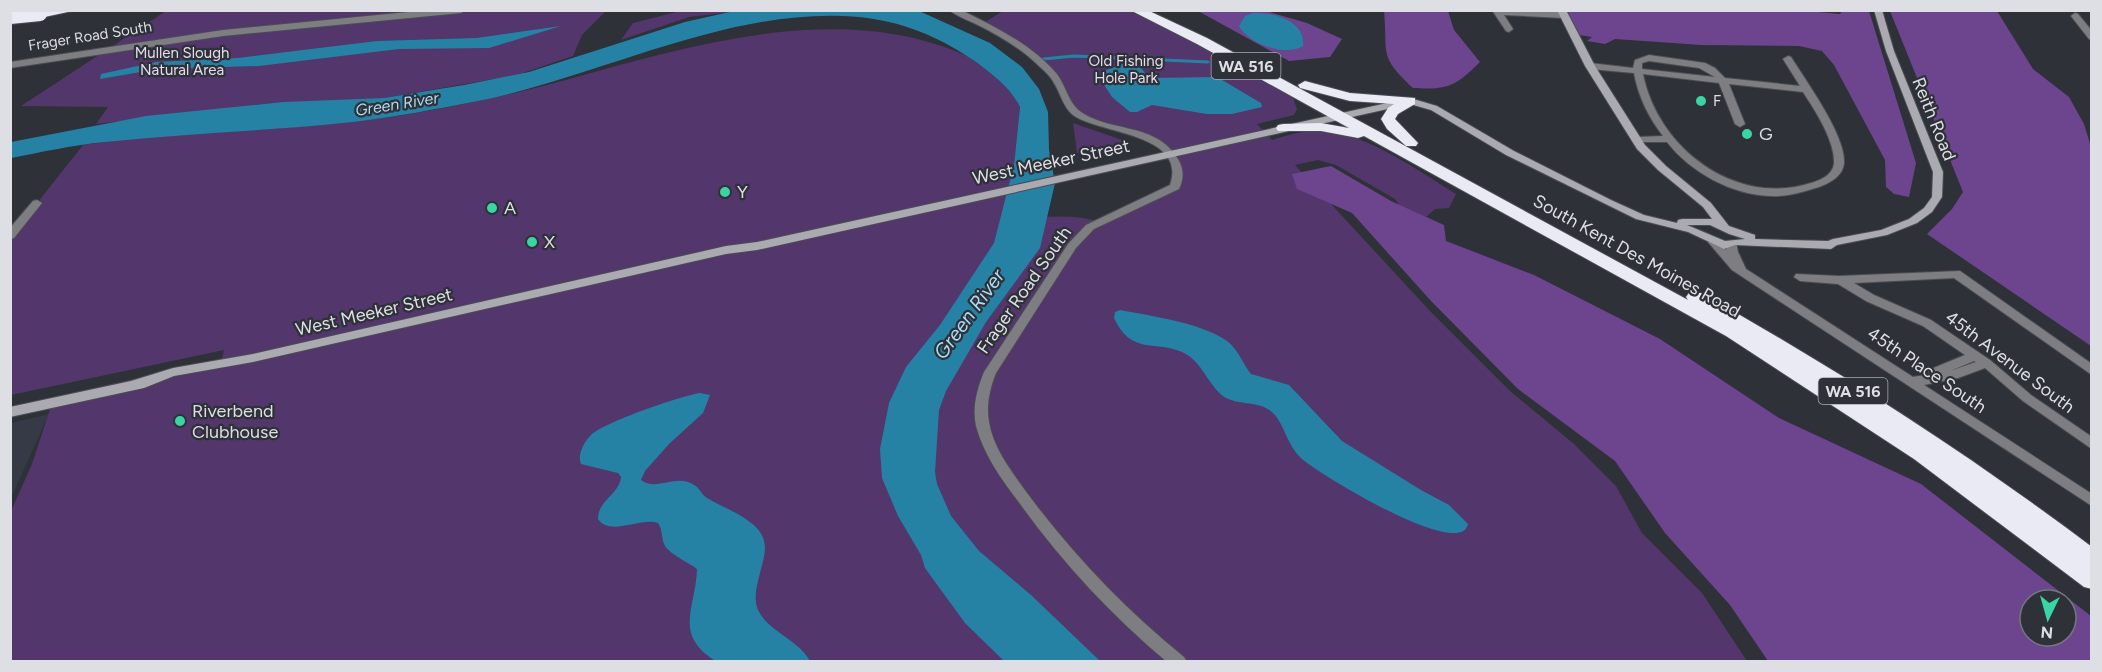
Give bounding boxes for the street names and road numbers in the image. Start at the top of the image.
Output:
street label: Frager Road South [27,17,153,55]
road number: WA 516 [1212,53,1280,79]
street label: Reith Road [1907,74,1961,164]
street label: West Meeker Street [970,135,1132,189]
street label: South Kent Des Moines Road [1529,190,1745,322]
street label: Frager Road South [972,222,1076,358]
street label: West Meeker Street [293,283,455,341]
street label: 45th Avenue South [1941,306,2079,418]
street label: 45th Place South [1863,322,1991,418]
road number: WA 516 [1818,378,1888,404]

